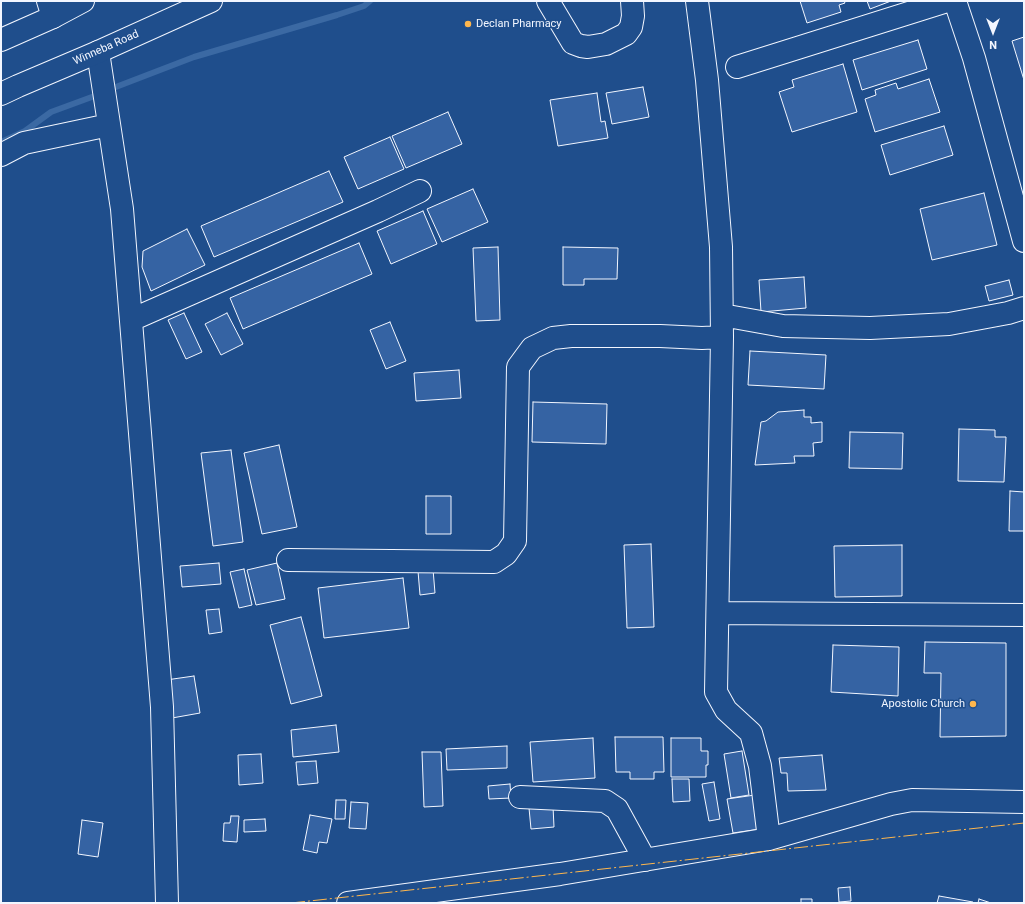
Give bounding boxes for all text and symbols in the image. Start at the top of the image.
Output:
north arrow [973,12,1013,52]
place label: Declan Pharmacy [476,17,562,31]
marker: Declan Pharmacy [463,19,473,29]
street label: Winneba Road [71,28,141,68]
text: N [989,38,997,51]
place label: Apostolic Church [881,697,965,711]
marker: Apostolic Church [968,699,978,709]

